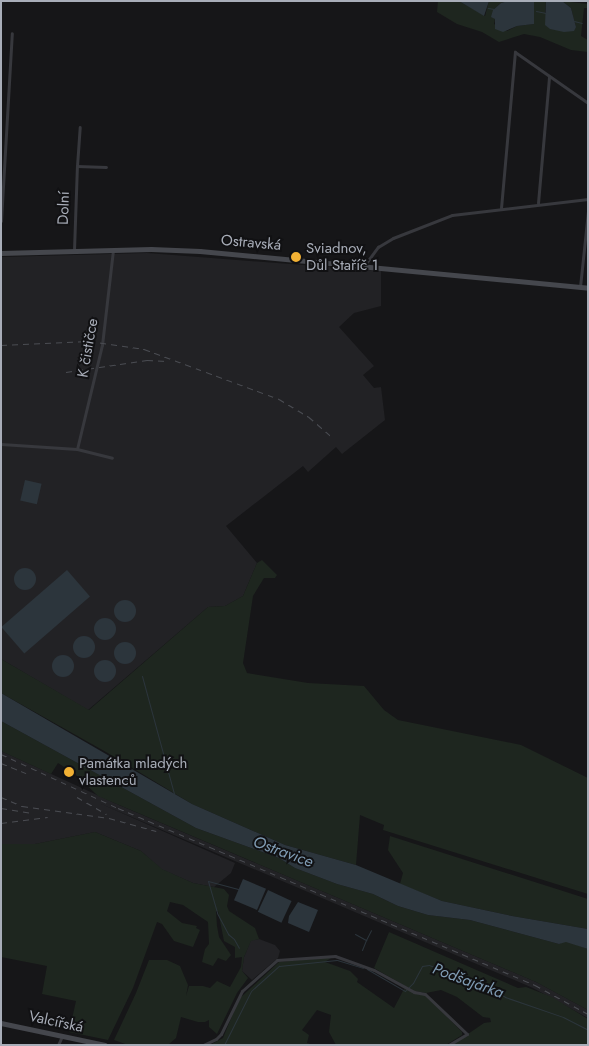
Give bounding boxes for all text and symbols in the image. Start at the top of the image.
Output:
street label: Dolní [54,191,74,225]
street label: Ostravská [220,231,282,255]
place label: Sviadnov, Důl Staříč 1 [306,239,379,274]
marker: Sviadnov, Důl Staříč 1 [290,251,302,263]
street label: K čističce [74,317,102,379]
place label: Památka mladých vlastenců [79,754,187,789]
marker: Památka mladých vlastenců [63,766,75,778]
water label: Ostravice [250,832,316,872]
water label: Podšajárka [430,959,506,1003]
street label: Valcířská [27,1007,85,1037]

